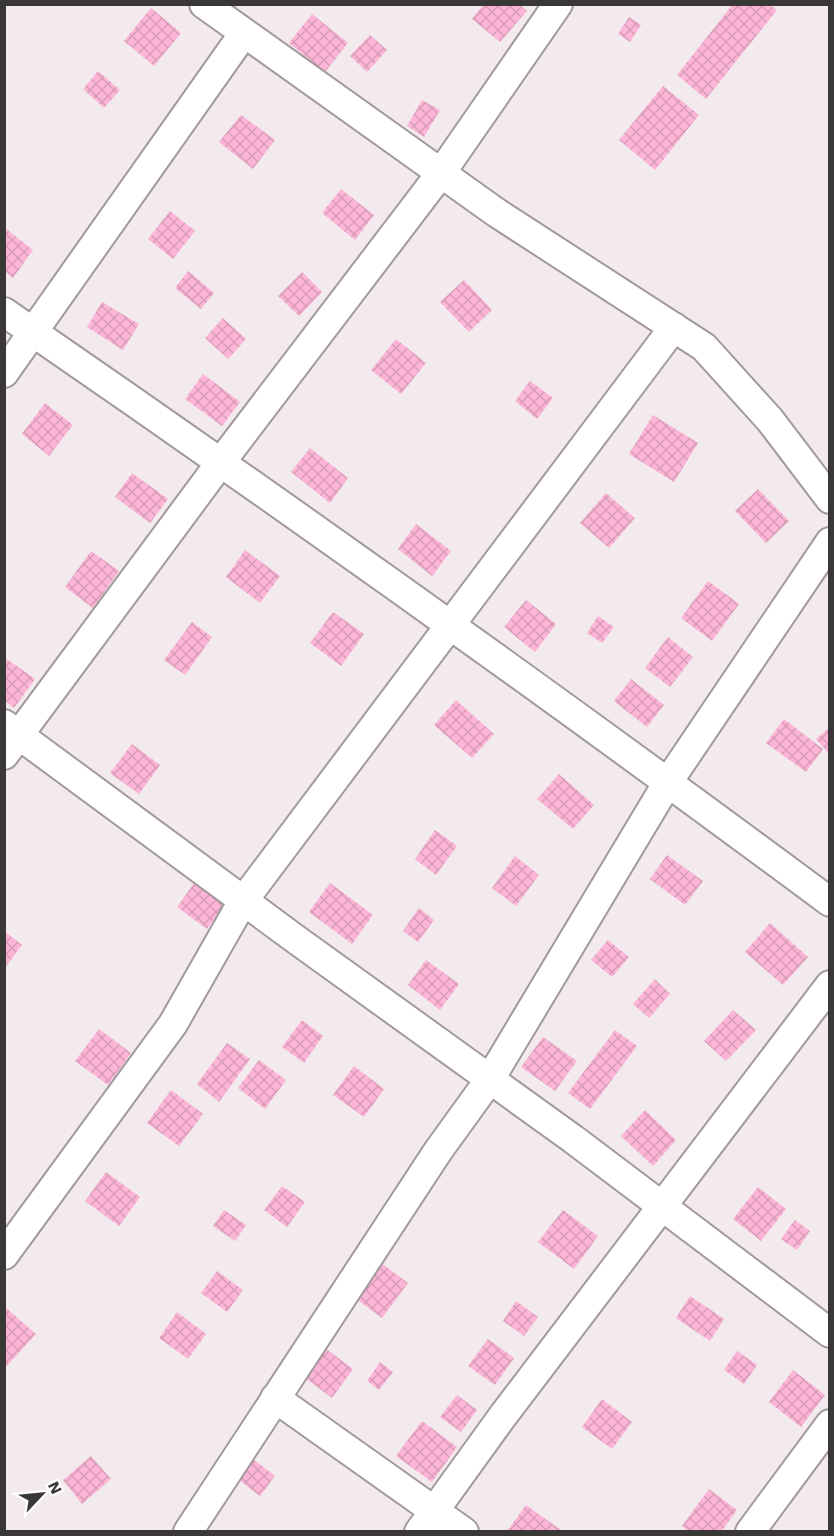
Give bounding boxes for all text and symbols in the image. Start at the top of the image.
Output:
north arrow [12,1464,72,1524]
text: N [44,1478,66,1497]

